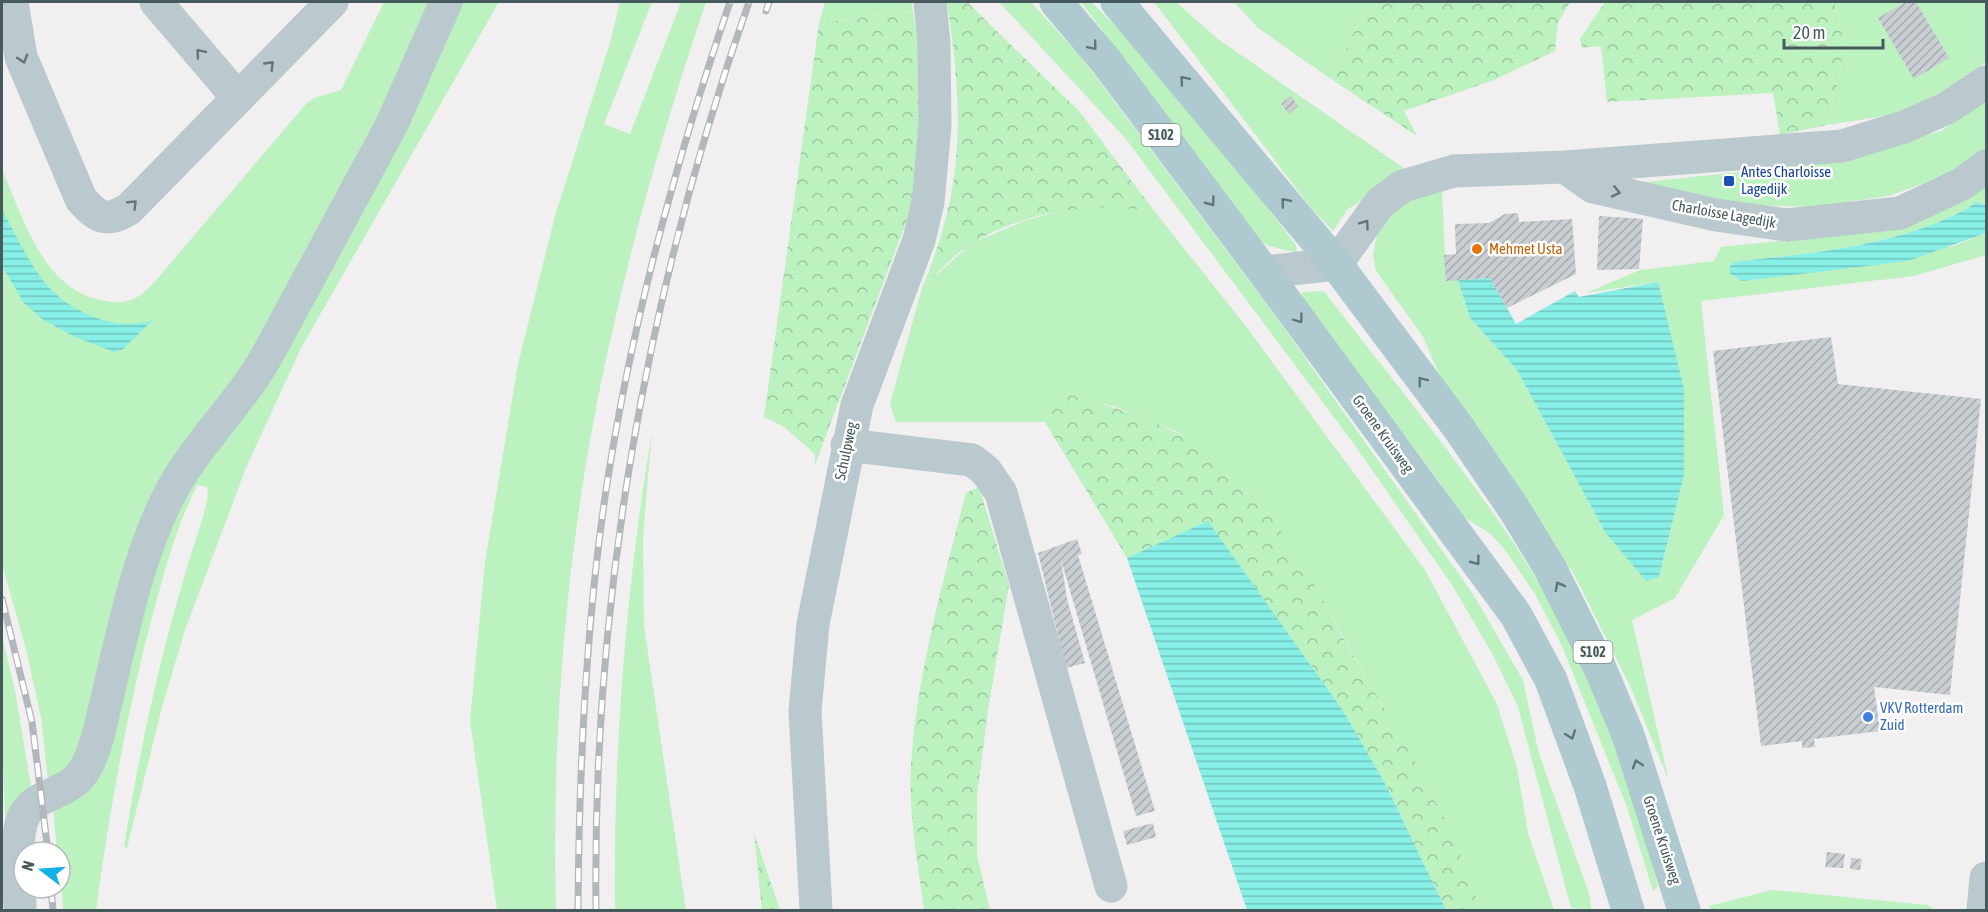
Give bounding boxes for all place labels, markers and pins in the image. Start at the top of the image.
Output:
place label: Antes Charloisse Lagedijk [1741,163,1831,197]
marker: Antes Charloisse Lagedijk [1722,174,1736,188]
place label: Mehmet Usta [1489,240,1563,257]
marker: Mehmet Usta [1470,242,1484,256]
place label: VKV Rotterdam Zuid [1880,699,1963,733]
marker: VKV Rotterdam Zuid [1861,710,1875,724]

